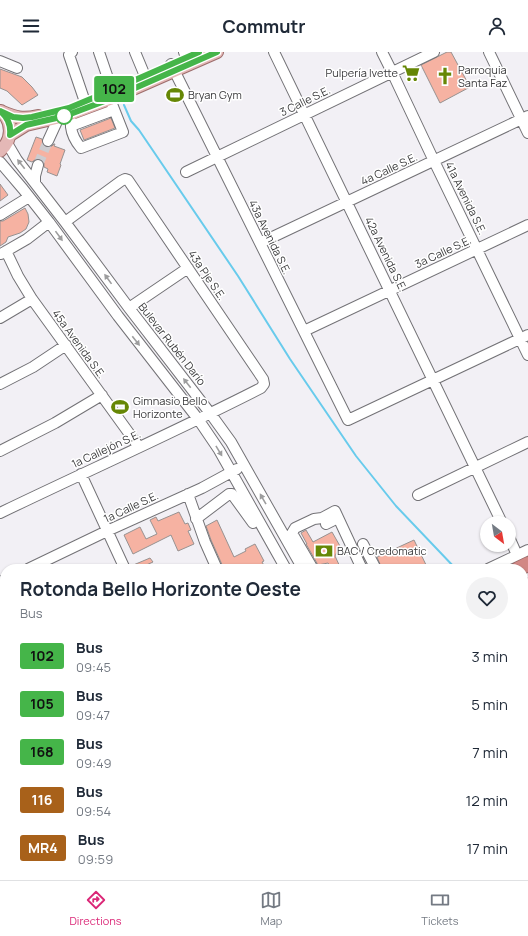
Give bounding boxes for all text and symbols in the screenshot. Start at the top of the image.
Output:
text: Commutr [222,14,306,38]
icon: menu [20,15,42,37]
icon: person [486,15,508,37]
place label: Parroquia Santa Faz [458,62,508,90]
supermarket icon: Pulpería Ivette [401,63,421,83]
place label: Pulpería Ivette [326,65,399,80]
church icon: Parroquia Santa Faz [435,66,455,86]
line badge: 102 [91,76,137,102]
text: 102 [102,79,126,98]
street label: 3 Calle S.E. [277,82,333,119]
sports icon: Bryan Gym [165,85,185,105]
place label: Bryan Gym [188,87,242,102]
unlabelled marker [55,107,73,125]
street label: 4a Calle S.E. [358,149,420,188]
one-way arrow [16,159,25,170]
street label: 41a Avenida S.E. [442,159,491,237]
street label: 43a Avenida S.E. [246,197,295,277]
street label: 42a Avenida S.E. [362,214,411,294]
one-way arrow [55,231,63,241]
street label: 3a Calle S.E. [412,232,473,271]
street label: 43a Pje S.E. [185,247,230,303]
one-way arrow [104,274,112,284]
street label: Bulevar Rubén Darío [135,299,210,389]
street label: 45a Avenida S.E. [49,306,109,381]
one-way arrow [132,335,141,346]
one-way arrow [182,377,191,388]
place label: Gimnasio Bello Horizonte [133,393,208,421]
sports icon: Gimnasio Bello Horizonte [110,397,130,417]
street label: 1a Callejón S.E. [69,426,143,471]
one-way arrow [216,445,223,457]
street label: 1a Calle S.E. [101,487,161,526]
one-way arrow [260,493,267,505]
north arrow [480,516,516,552]
map controls [480,516,516,552]
bank icon: BAC / Credomatic [314,541,334,561]
place label: BAC / Credomatic [337,543,427,558]
text: Rotonda Bello Horizonte Oeste [20,576,301,602]
button: heart [466,577,508,619]
text: Bus [20,604,43,622]
text: Bus [76,637,103,658]
text: 102 [30,646,54,665]
text: 3 min [472,646,508,667]
text: 09:45 [76,658,111,676]
text: Bus [76,685,103,706]
text: 105 [30,694,54,713]
text: 5 min [471,694,508,715]
text: 09:47 [76,706,110,724]
text: Bus [76,733,103,754]
text: 168 [30,742,54,761]
text: 7 min [472,742,508,763]
text: 09:49 [76,754,111,772]
text: Bus [76,781,103,802]
text: 116 [32,790,52,809]
text: 12 min [465,790,508,811]
text: 09:54 [76,802,111,820]
text: Bus [78,829,105,850]
text: MR4 [28,838,58,857]
text: 17 min [466,838,508,859]
text: 09:59 [78,850,113,868]
tab: Directions [69,889,122,928]
tab: Map [260,889,282,928]
tab: Tickets [421,889,459,928]

